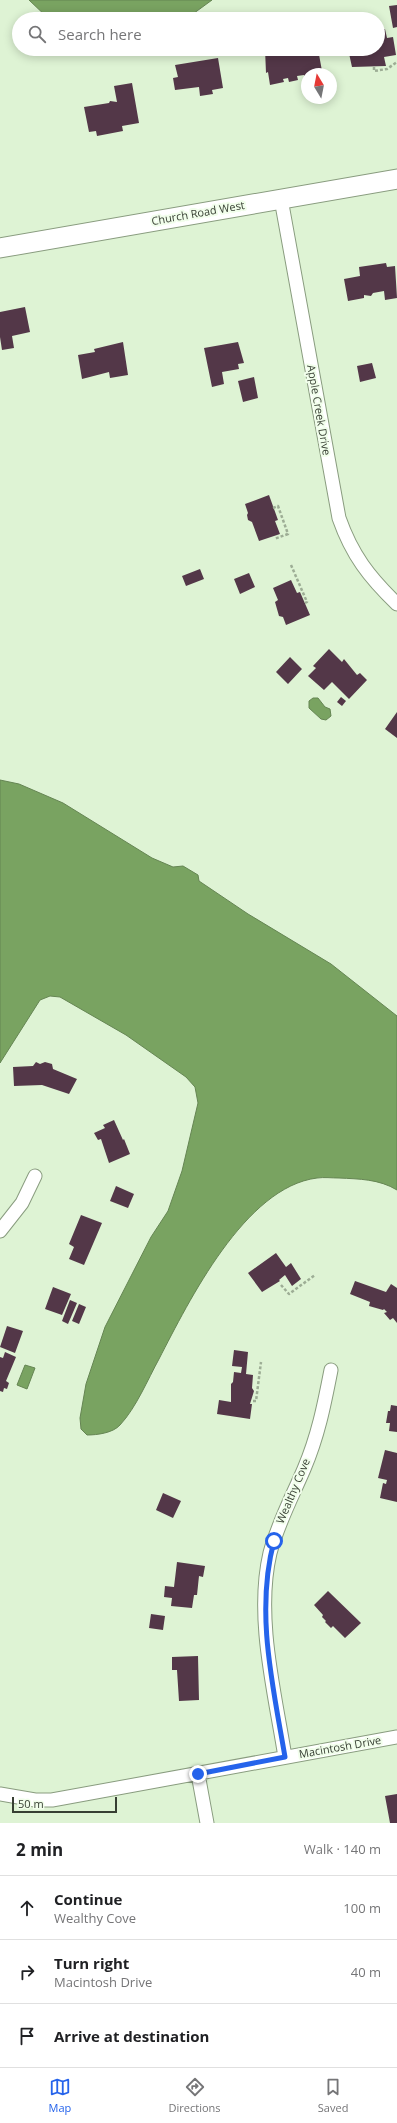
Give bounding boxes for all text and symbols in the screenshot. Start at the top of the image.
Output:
search box [12,12,385,56]
icon: search [26,23,48,45]
text: Search here [58,24,142,44]
north arrow [301,68,337,104]
street label: Church Road West [150,197,246,228]
street label: Apple Creek Drive [304,364,335,456]
street label: Wealthy Cove [272,1456,313,1526]
route start [265,1532,283,1550]
street label: Macintosh Drive [298,1732,382,1761]
route end [189,1765,207,1783]
scale bar [12,1795,117,1814]
text: 50 m [18,1796,44,1811]
text: 2 min [16,1838,63,1861]
text: Walk · 140 m [304,1840,381,1858]
text: Continue [54,1889,122,1909]
icon: ahead [16,1897,38,1919]
text: 100 m [343,1899,381,1917]
text: Wealthy Cove [54,1909,136,1927]
text: Turn right [54,1953,129,1973]
icon: right [16,1961,38,1983]
text: 40 m [351,1963,381,1981]
text: Macintosh Drive [54,1973,152,1991]
icon: arrive [16,2025,38,2047]
text: Arrive at destination [54,2026,209,2046]
tab: Map [49,2076,71,2115]
tab: Directions [169,2076,221,2115]
tab: Saved [318,2076,348,2115]

